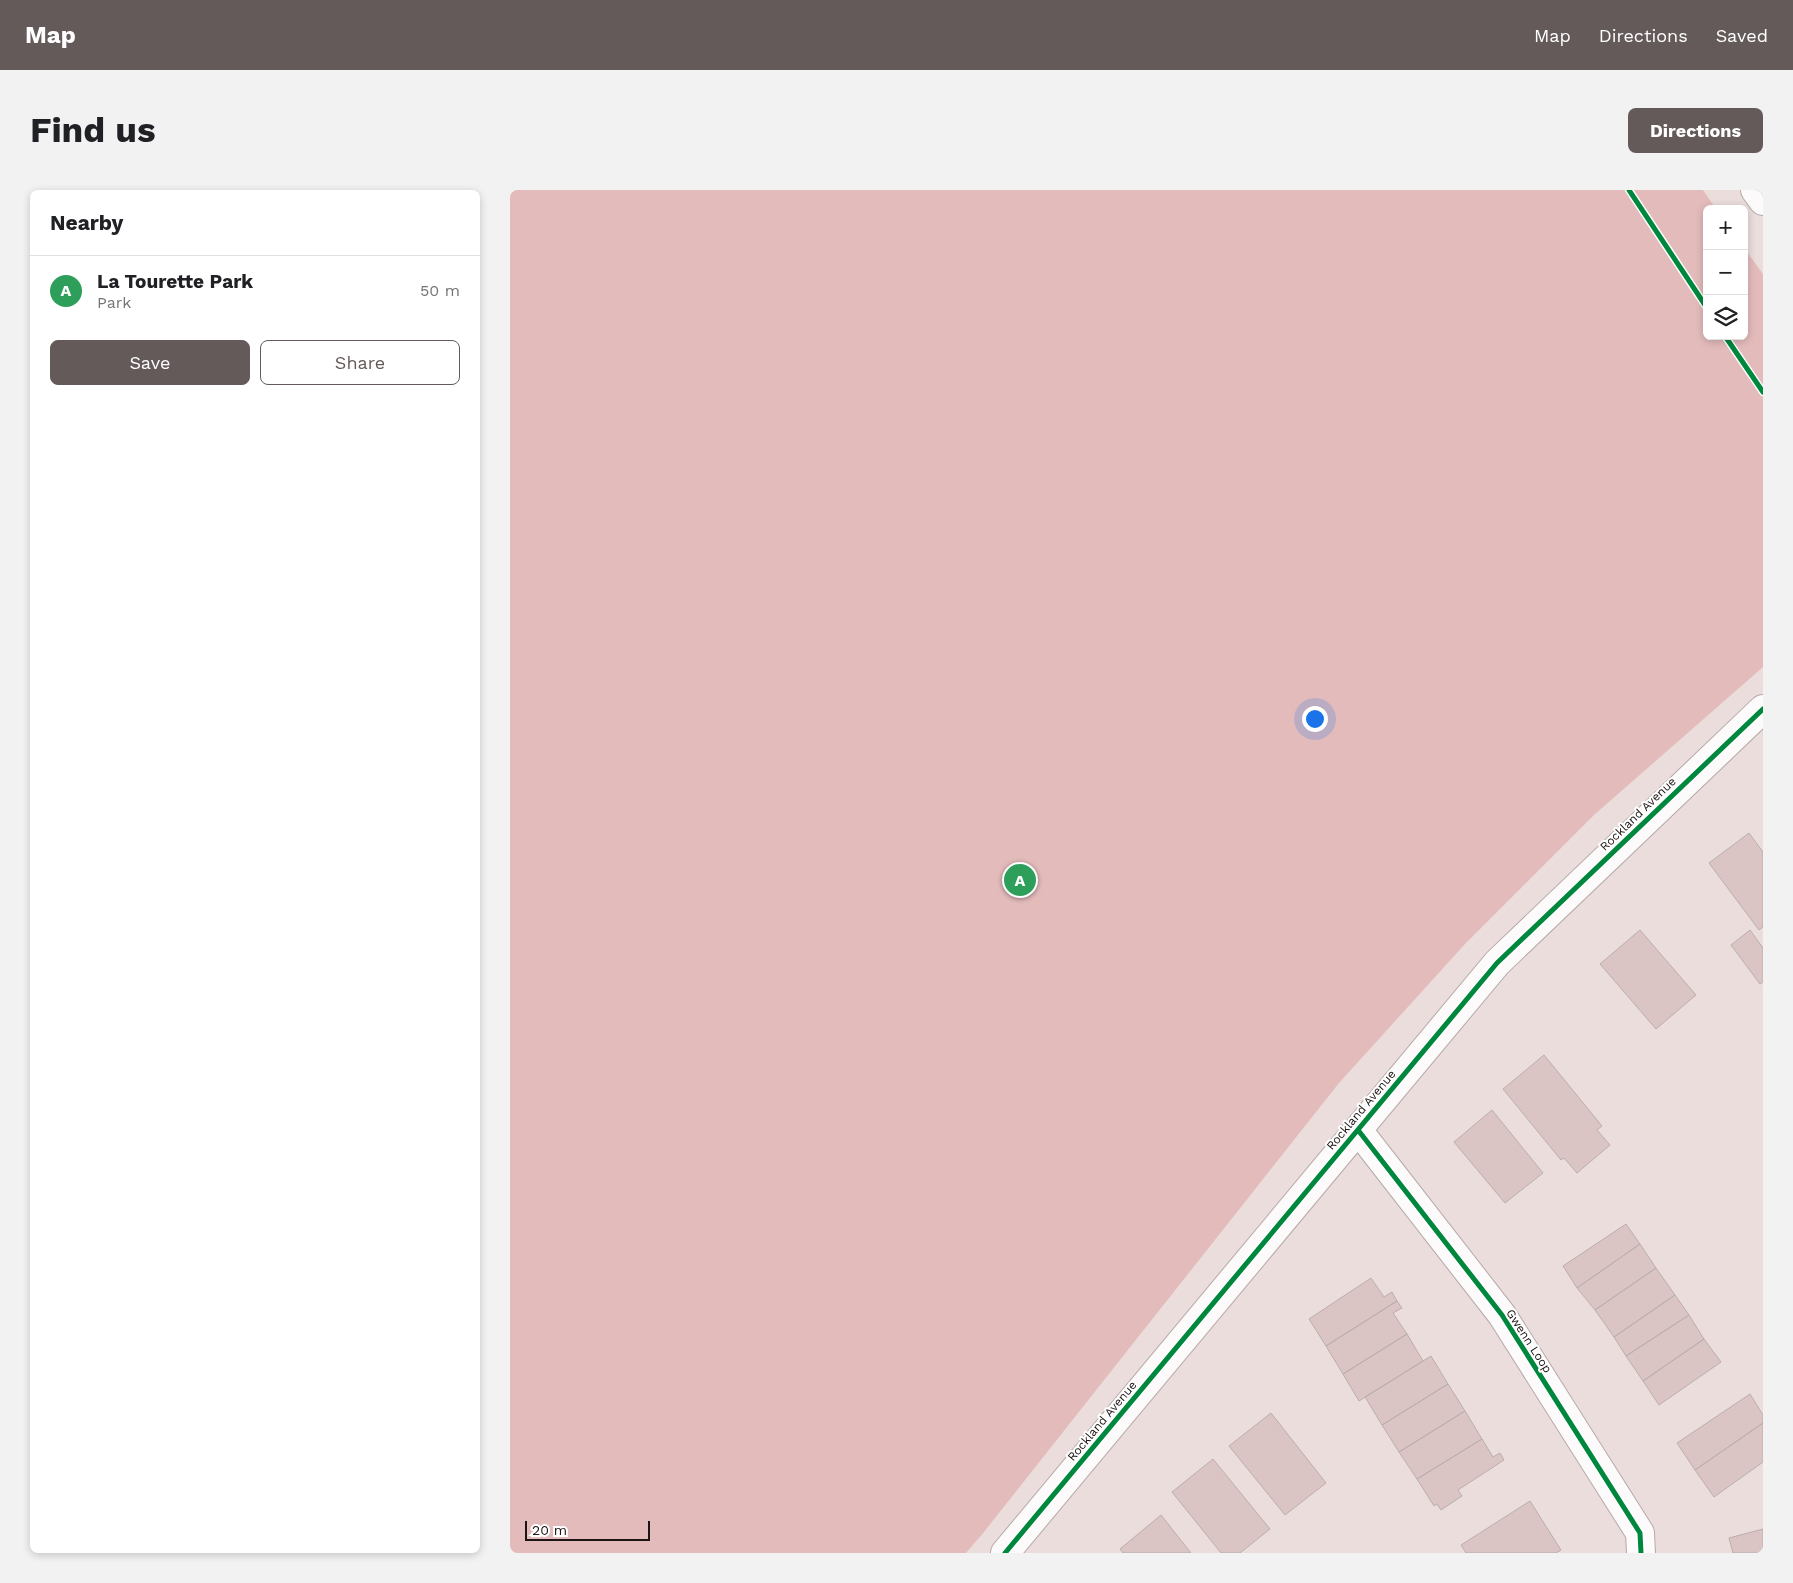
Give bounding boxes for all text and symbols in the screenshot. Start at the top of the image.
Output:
text: Map [25,21,76,49]
text: Map [1534,25,1571,46]
text: Directions [1599,25,1688,46]
text: Saved [1716,25,1768,46]
button: Directions [1628,108,1763,153]
text: Find us [30,109,156,151]
map controls [1703,205,1748,340]
button: + [1703,205,1748,250]
text: Nearby [50,210,123,235]
button: − [1703,250,1748,295]
text: La Tourette Park [97,270,253,293]
text: A [61,281,71,300]
text: 50 m [420,281,460,300]
text: Park [97,293,131,312]
button: layers [1703,295,1748,340]
button: Save [50,340,250,385]
button: Share [260,340,460,385]
your location [1302,706,1328,732]
street label: Rockland Avenue [1597,774,1679,854]
pin: A [1004,861,1036,899]
street label: Rockland Avenue [1324,1067,1399,1153]
street label: Gwenn Loop [1503,1306,1555,1376]
street label: Rockland Avenue [1065,1378,1140,1464]
scale bar [525,1518,650,1541]
text: 20 m [532,1522,567,1538]

